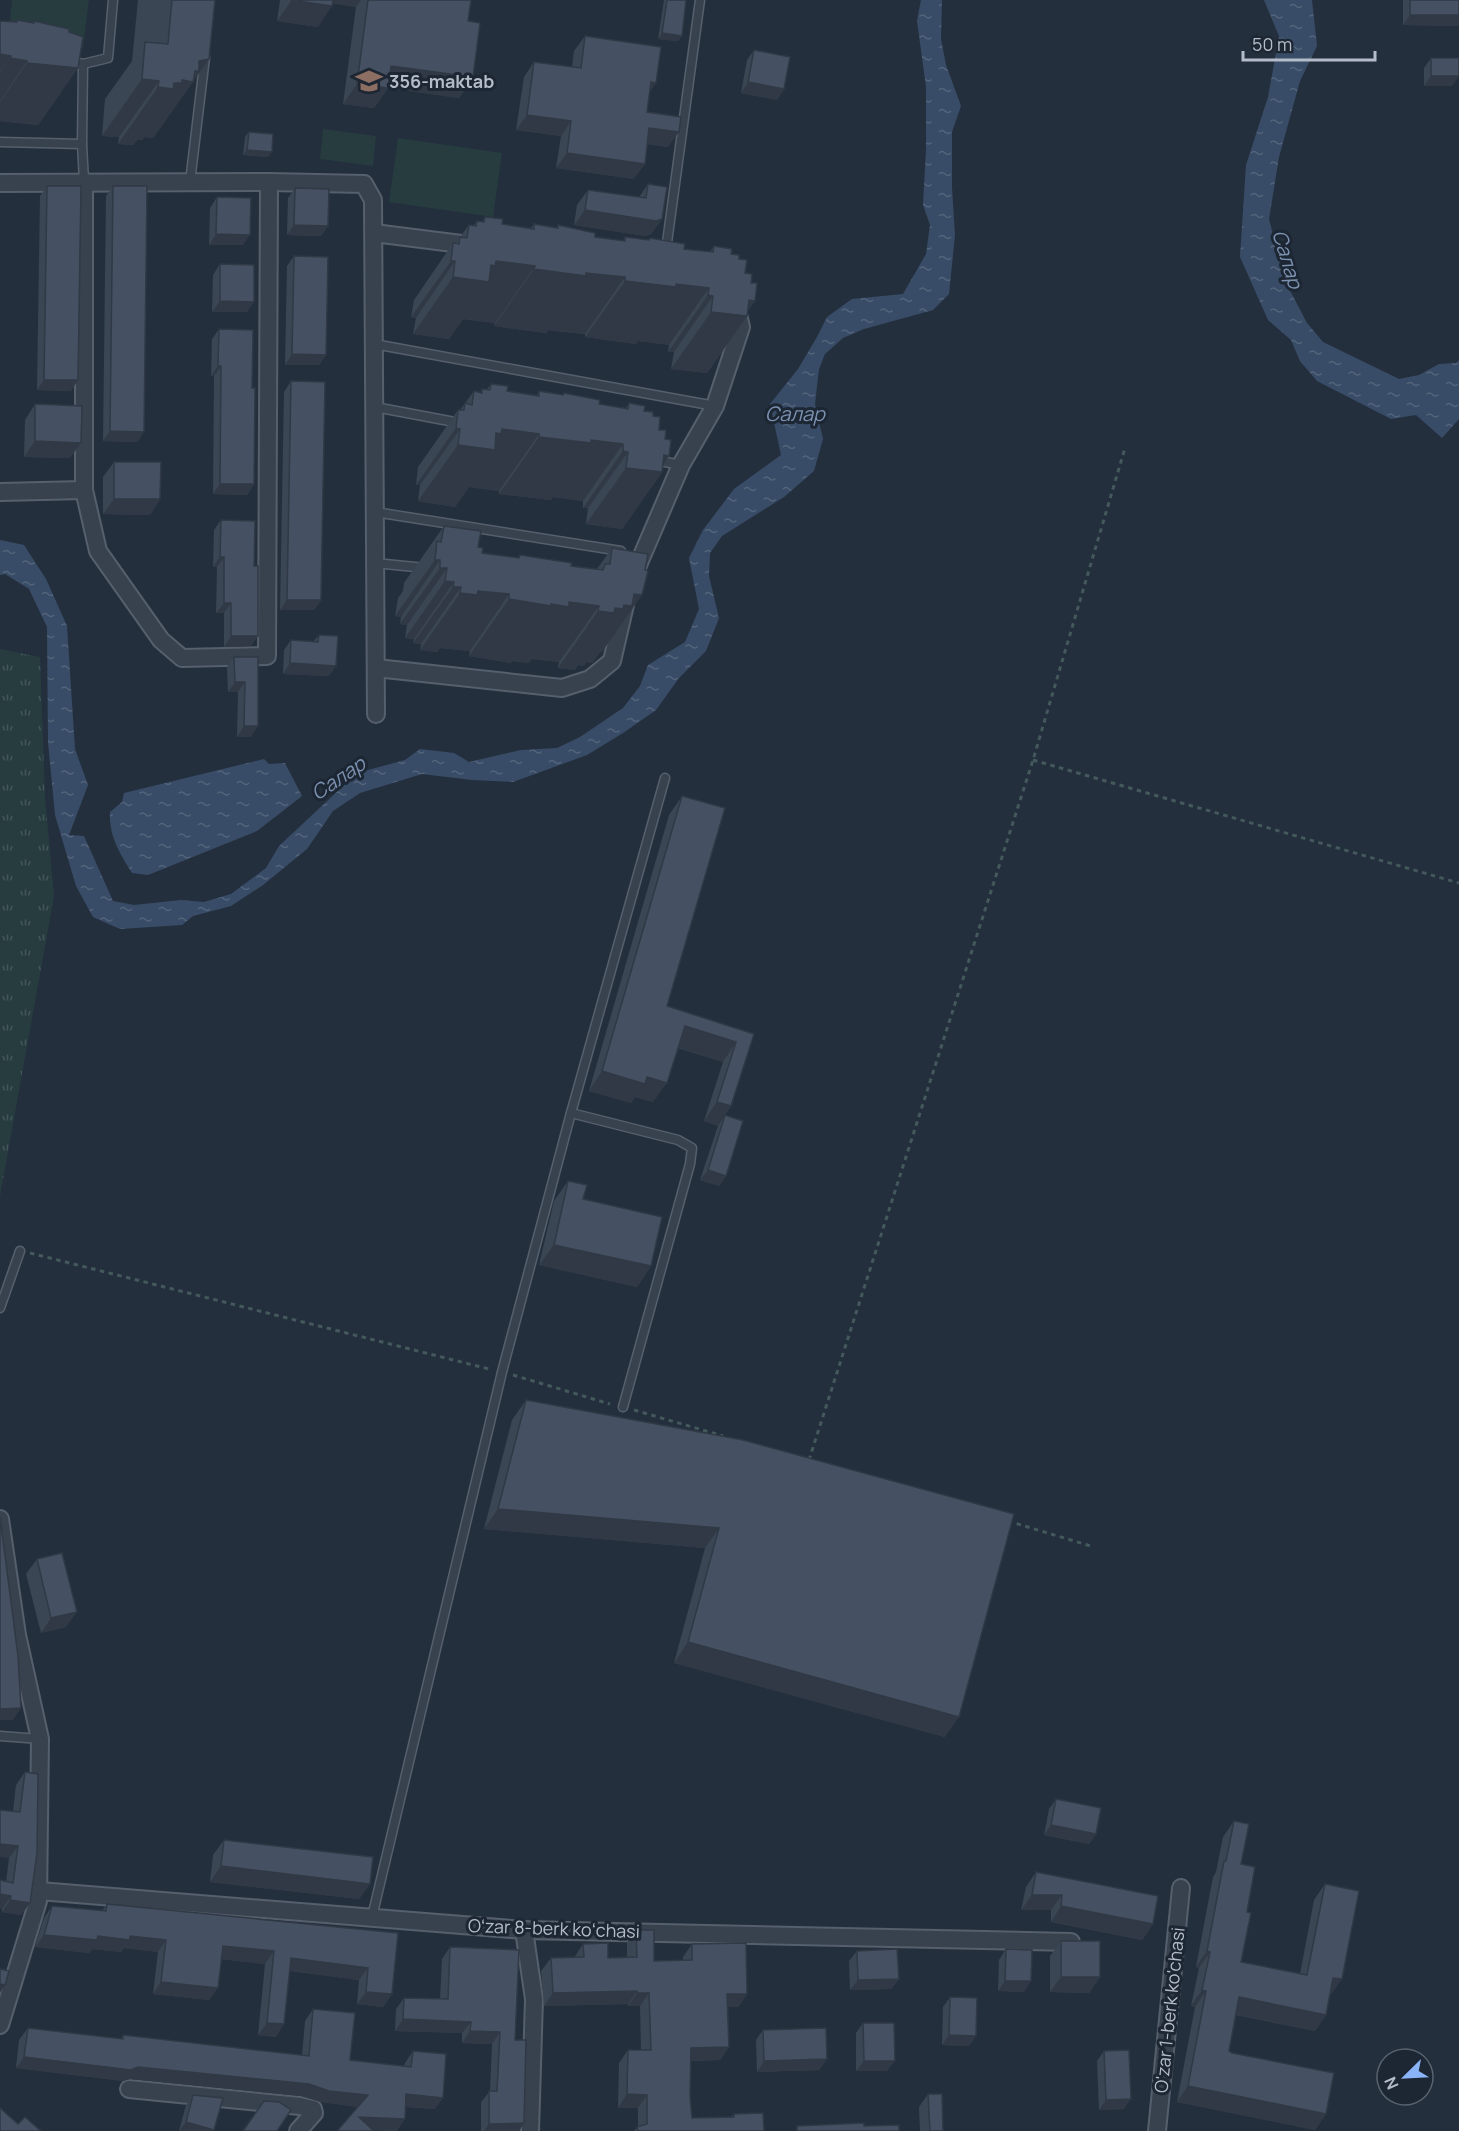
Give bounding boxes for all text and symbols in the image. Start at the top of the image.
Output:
scale bar [1243,24,1375,62]
text: 50 m [1252,32,1292,56]
school or university icon: 356-maktab [354,66,384,96]
place label: 356-maktab [389,69,494,93]
water label: Салар [1266,226,1310,293]
water label: Салар [765,400,826,427]
water label: Салар [306,749,371,806]
street label: Oʻzar 8-berk koʻchasi [468,1913,640,1943]
street label: O'zar 1-berk ko'chasi [1148,1926,1190,2094]
north arrow [1375,2047,1435,2107]
text: N [1379,2073,1404,2093]

